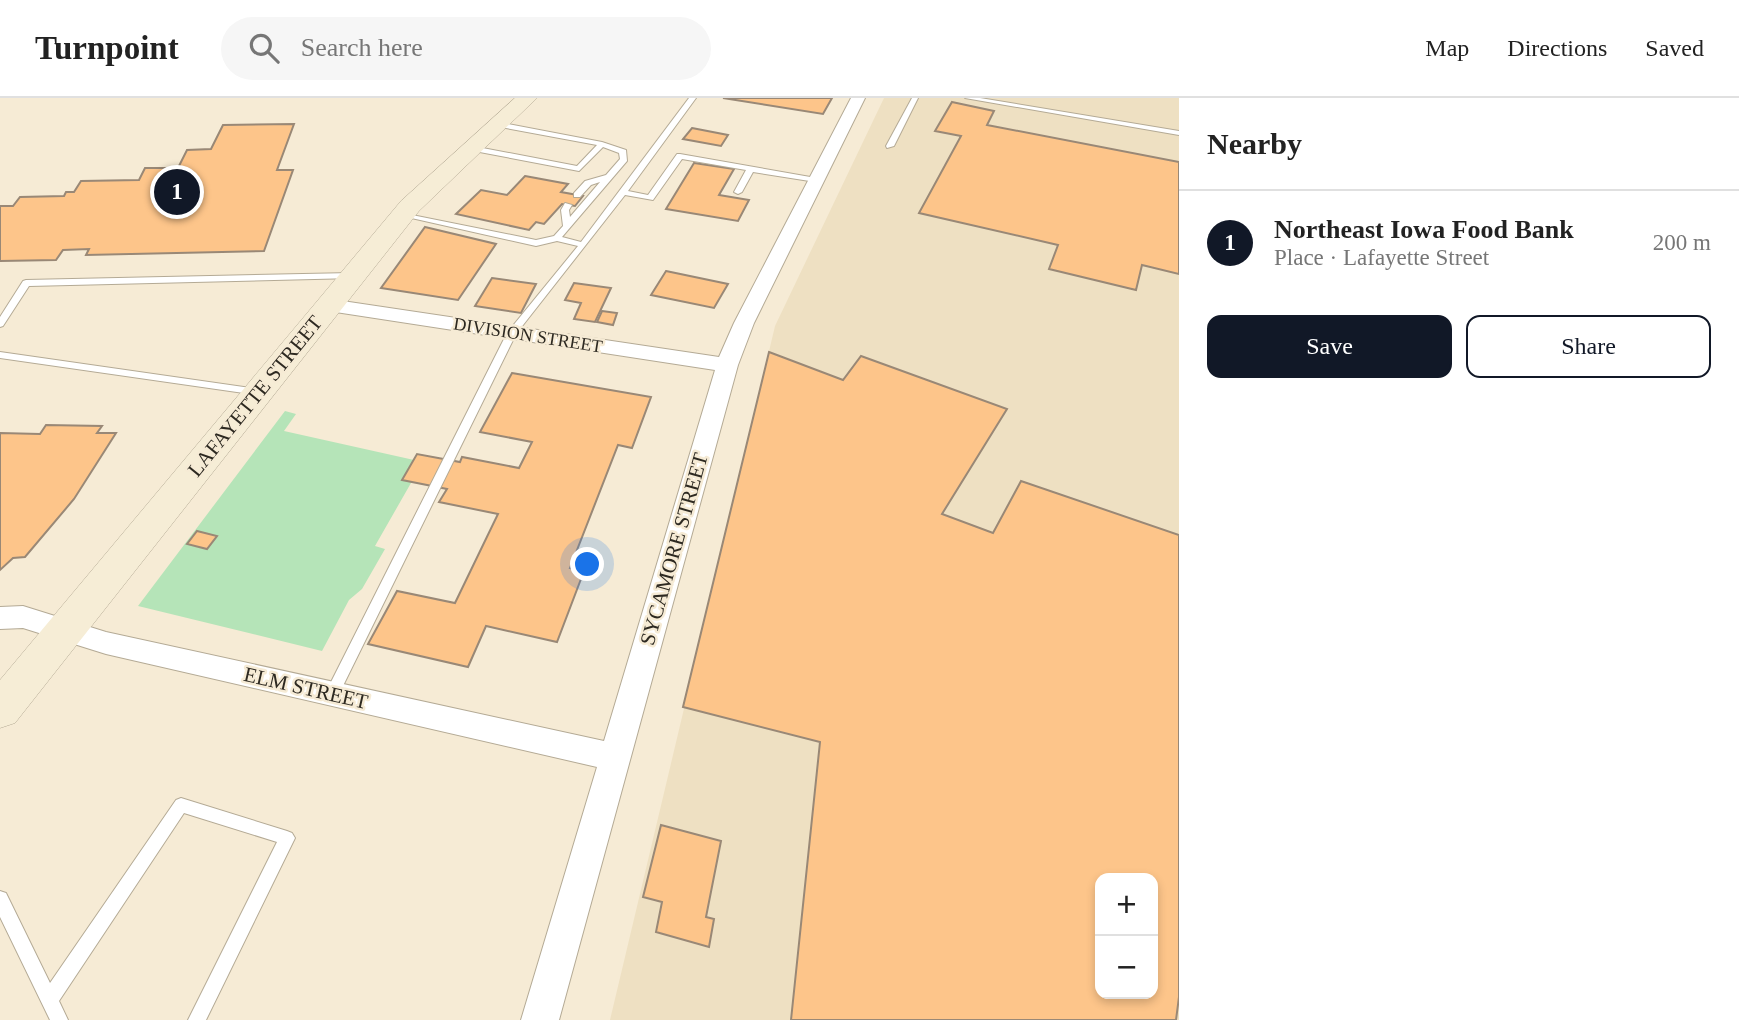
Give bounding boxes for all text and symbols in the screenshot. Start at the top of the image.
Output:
search box [221,17,711,80]
icon: search [245,29,283,67]
text: Turnpoint [35,30,179,66]
text: Search here [301,33,423,62]
text: Map [1425,35,1469,61]
text: Directions [1507,35,1607,61]
text: Saved [1645,35,1704,61]
text: Nearby [1207,127,1302,160]
pin: 1 [154,166,200,218]
text: Northeast Iowa Food Bank [1274,215,1574,244]
text: 1 [1224,230,1236,255]
text: 200 m [1653,230,1711,255]
text: Place · Lafayette Street [1274,245,1489,270]
street label: LAFAYETTE STREET [183,311,327,481]
street label: DIVISION STREET [452,313,604,357]
button: Save [1207,315,1452,378]
button: Share [1466,315,1711,378]
street label: SYCAMORE STREET [635,450,713,648]
your location [570,547,604,581]
street label: ELM STREET [242,662,371,714]
map controls [1095,873,1158,999]
button: + [1095,873,1158,936]
button: − [1095,936,1158,999]

